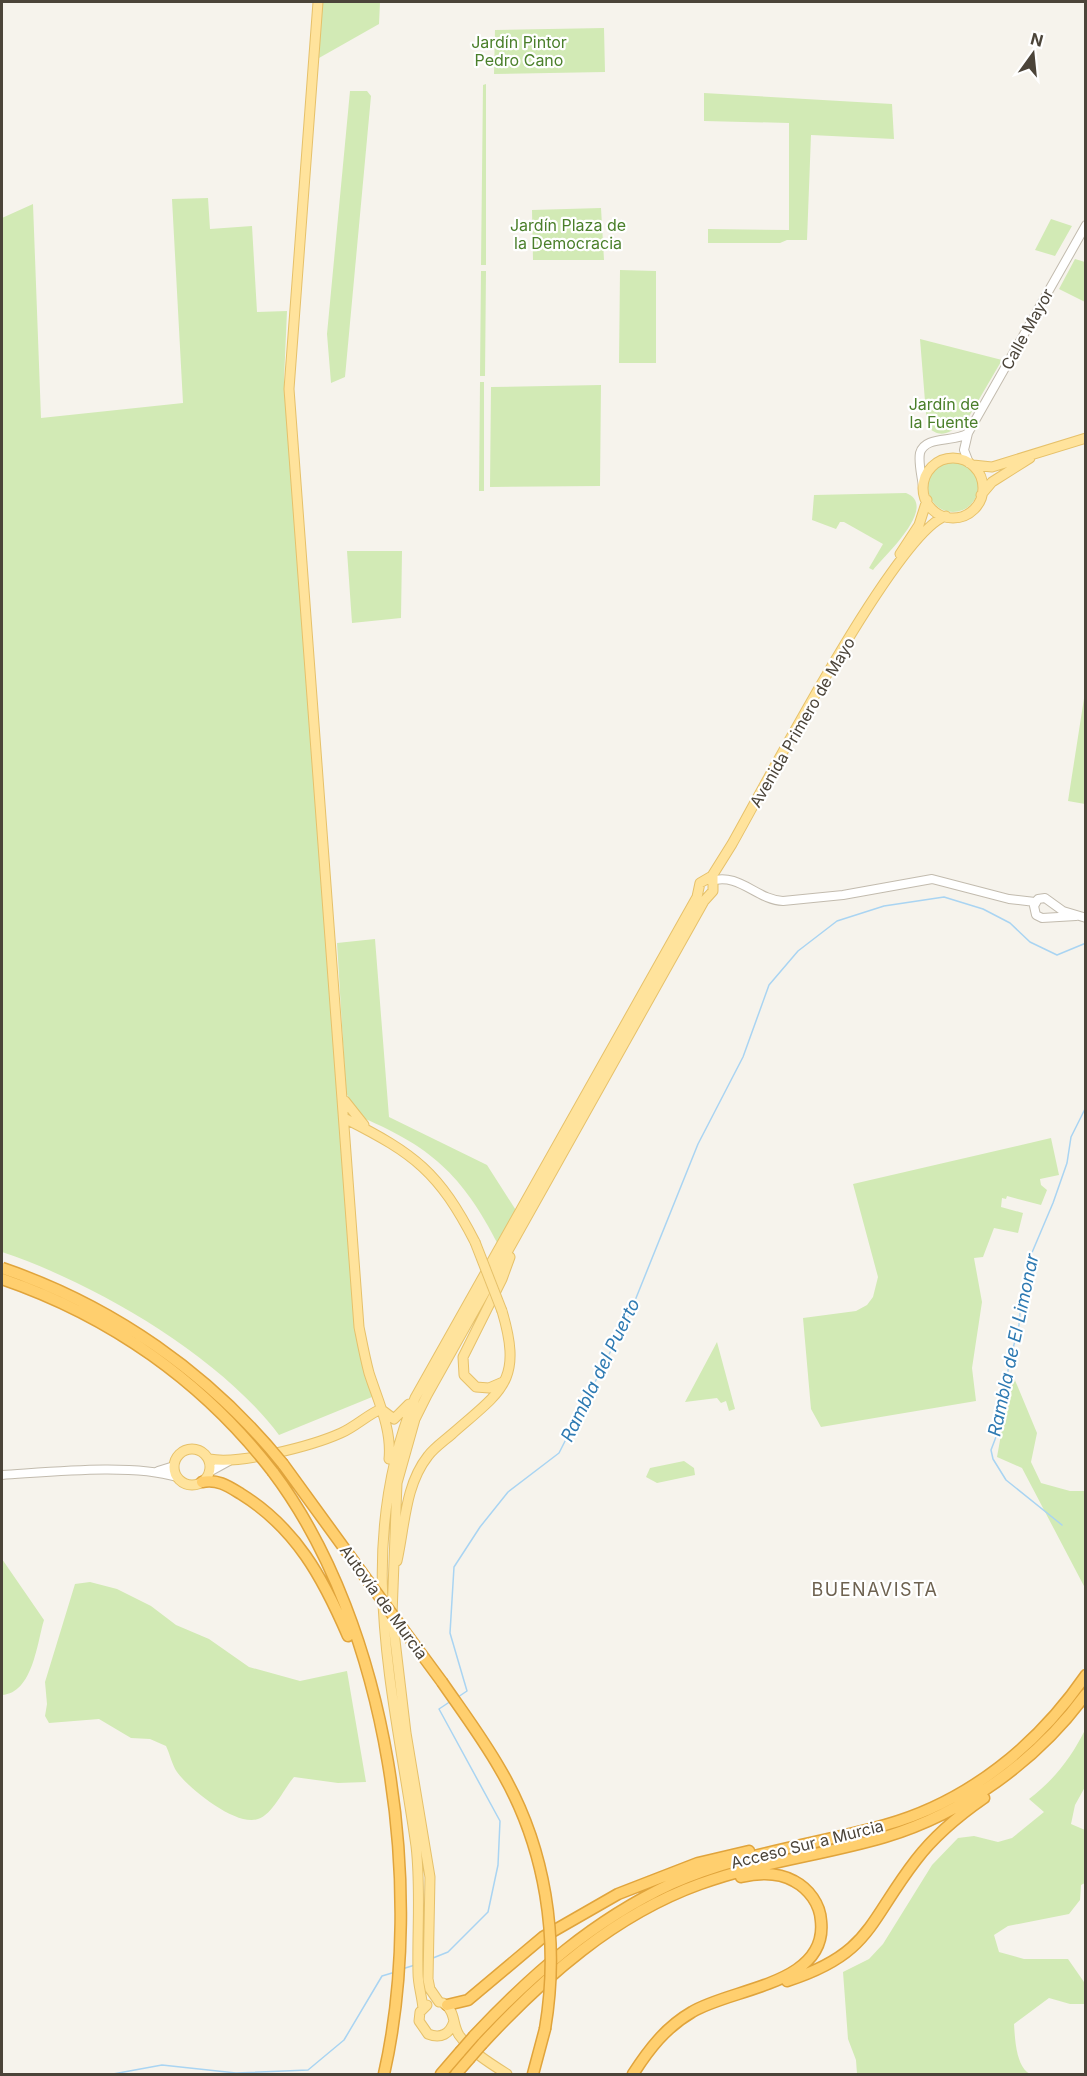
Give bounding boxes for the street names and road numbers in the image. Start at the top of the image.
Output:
street label: Calle Mayor [996,285,1058,373]
street label: Avenida Primero de Mayo [745,633,859,811]
street label: Autovía de Murcia [336,1541,432,1663]
street label: Acceso Sur a Murcia [729,1815,885,1873]

